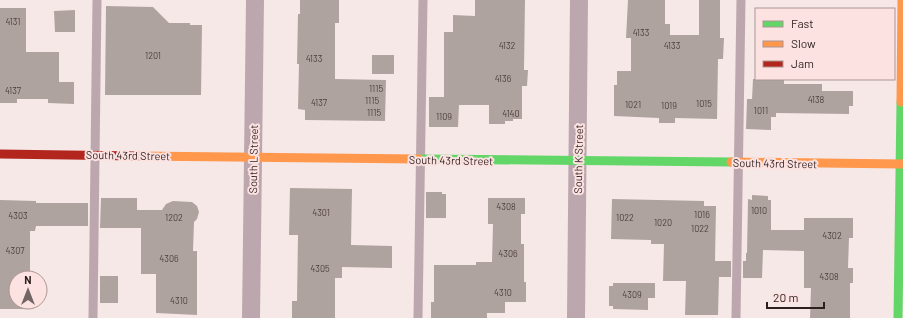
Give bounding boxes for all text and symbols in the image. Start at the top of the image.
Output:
legend [755,8,895,80]
house number: 4131 [5,16,21,27]
text: Fast [791,16,814,30]
house number: 4133 [633,27,650,38]
text: Slow [791,36,816,50]
house number: 4132 [499,40,516,51]
house number: 4133 [664,40,681,51]
house number: 1201 [145,50,161,61]
house number: 4133 [306,53,323,64]
text: Jam [791,56,814,70]
house number: 4136 [495,73,512,84]
house number: 1115 [369,83,383,94]
house number: 4137 [5,85,22,96]
house number: 4138 [808,94,825,105]
house number: 1115 [365,95,379,106]
house number: 4137 [311,97,328,108]
house number: 1015 [696,98,712,109]
house number: 1021 [625,99,641,110]
house number: 1019 [661,100,677,111]
house number: 1011 [754,105,768,116]
house number: 1115 [367,107,381,118]
house number: 4140 [502,108,520,119]
house number: 1109 [436,111,452,122]
street label: South L Street [246,124,260,194]
street label: South K Street [571,124,585,194]
street label: South 43rd Street [86,148,170,162]
street label: South 43rd Street [409,153,493,167]
street label: South 43rd Street [733,156,817,170]
house number: 4308 [496,201,516,212]
house number: 1010 [751,205,767,216]
house number: 4301 [312,207,330,218]
house number: 1016 [694,209,710,220]
house number: 4303 [8,210,28,221]
house number: 1202 [165,212,183,223]
house number: 1022 [616,212,634,223]
house number: 1020 [654,217,672,228]
house number: 1022 [691,223,709,234]
house number: 4302 [822,230,842,241]
house number: 4307 [6,245,25,256]
house number: 4306 [498,248,518,259]
house number: 4306 [159,253,179,264]
house number: 4305 [310,263,330,274]
north arrow [8,270,48,310]
house number: 4308 [819,271,839,282]
text: N [24,273,32,286]
scale bar [767,284,824,310]
house number: 4310 [494,287,512,298]
house number: 4309 [622,289,642,300]
text: 20 m [773,290,799,304]
house number: 4310 [170,295,188,306]

